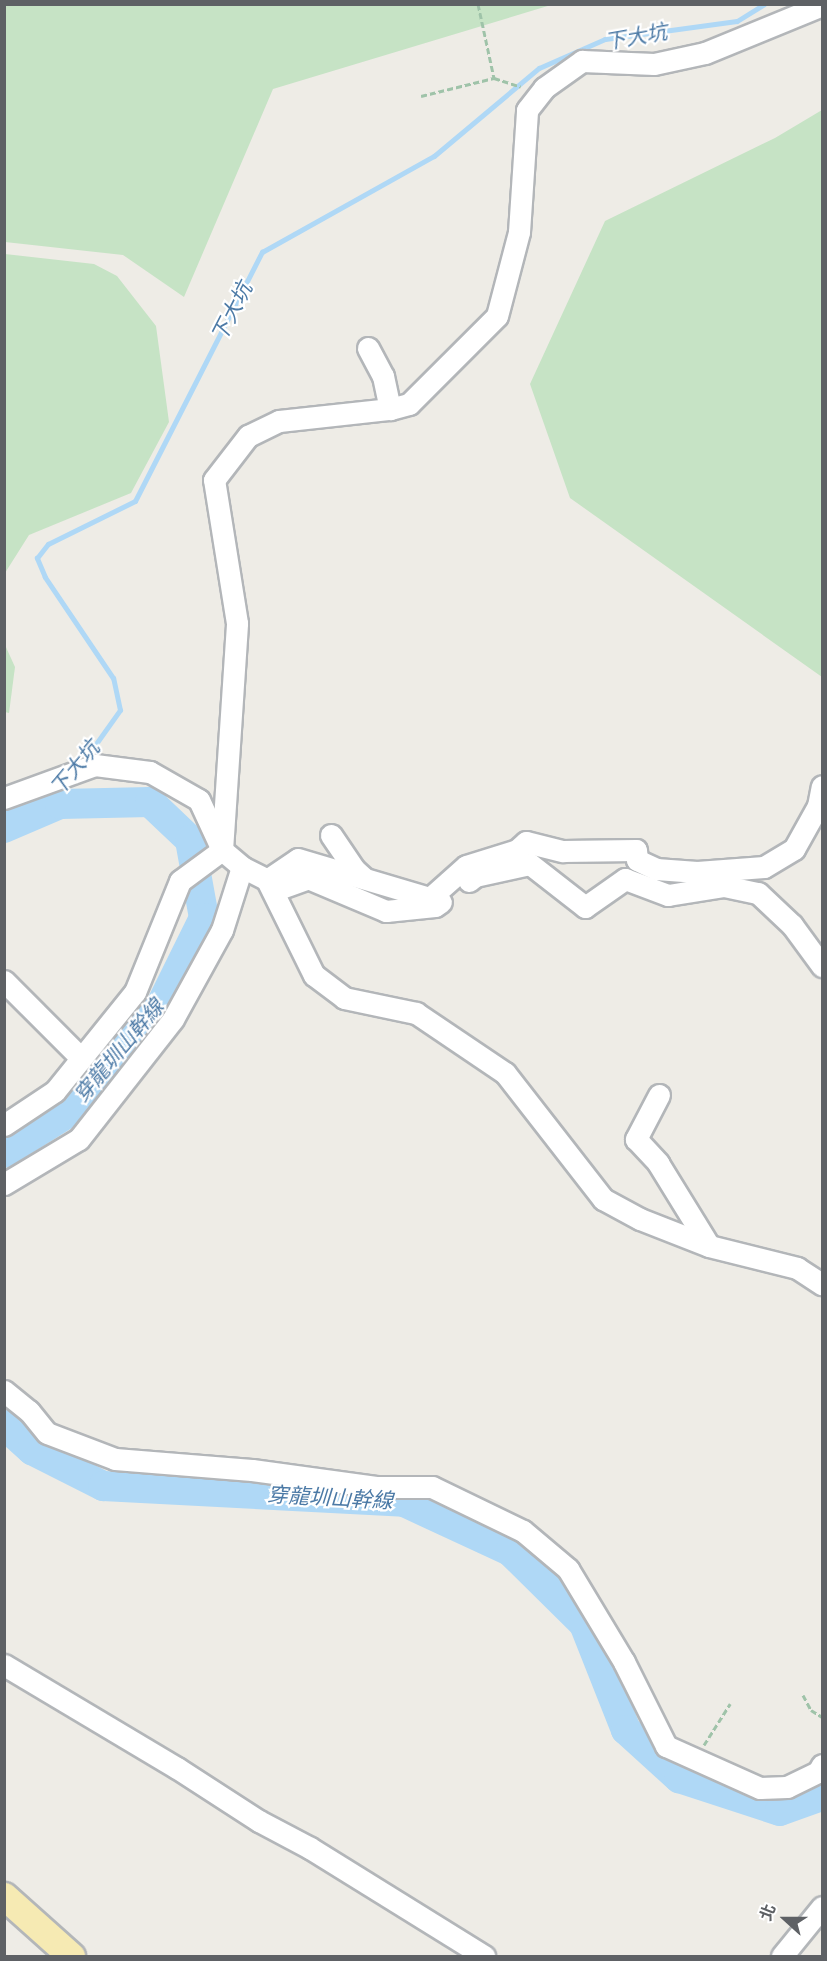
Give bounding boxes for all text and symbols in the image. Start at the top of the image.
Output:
water label: 下大坑 [603,19,669,55]
water label: 下大坑 [206,278,258,346]
water label: 下大坑 [45,736,105,800]
water label: 穿龍圳山幹線 [69,995,169,1107]
water label: 穿龍圳山幹線 [266,1482,394,1514]
north arrow [755,1889,815,1949]
text: 北 [755,1901,781,1924]

